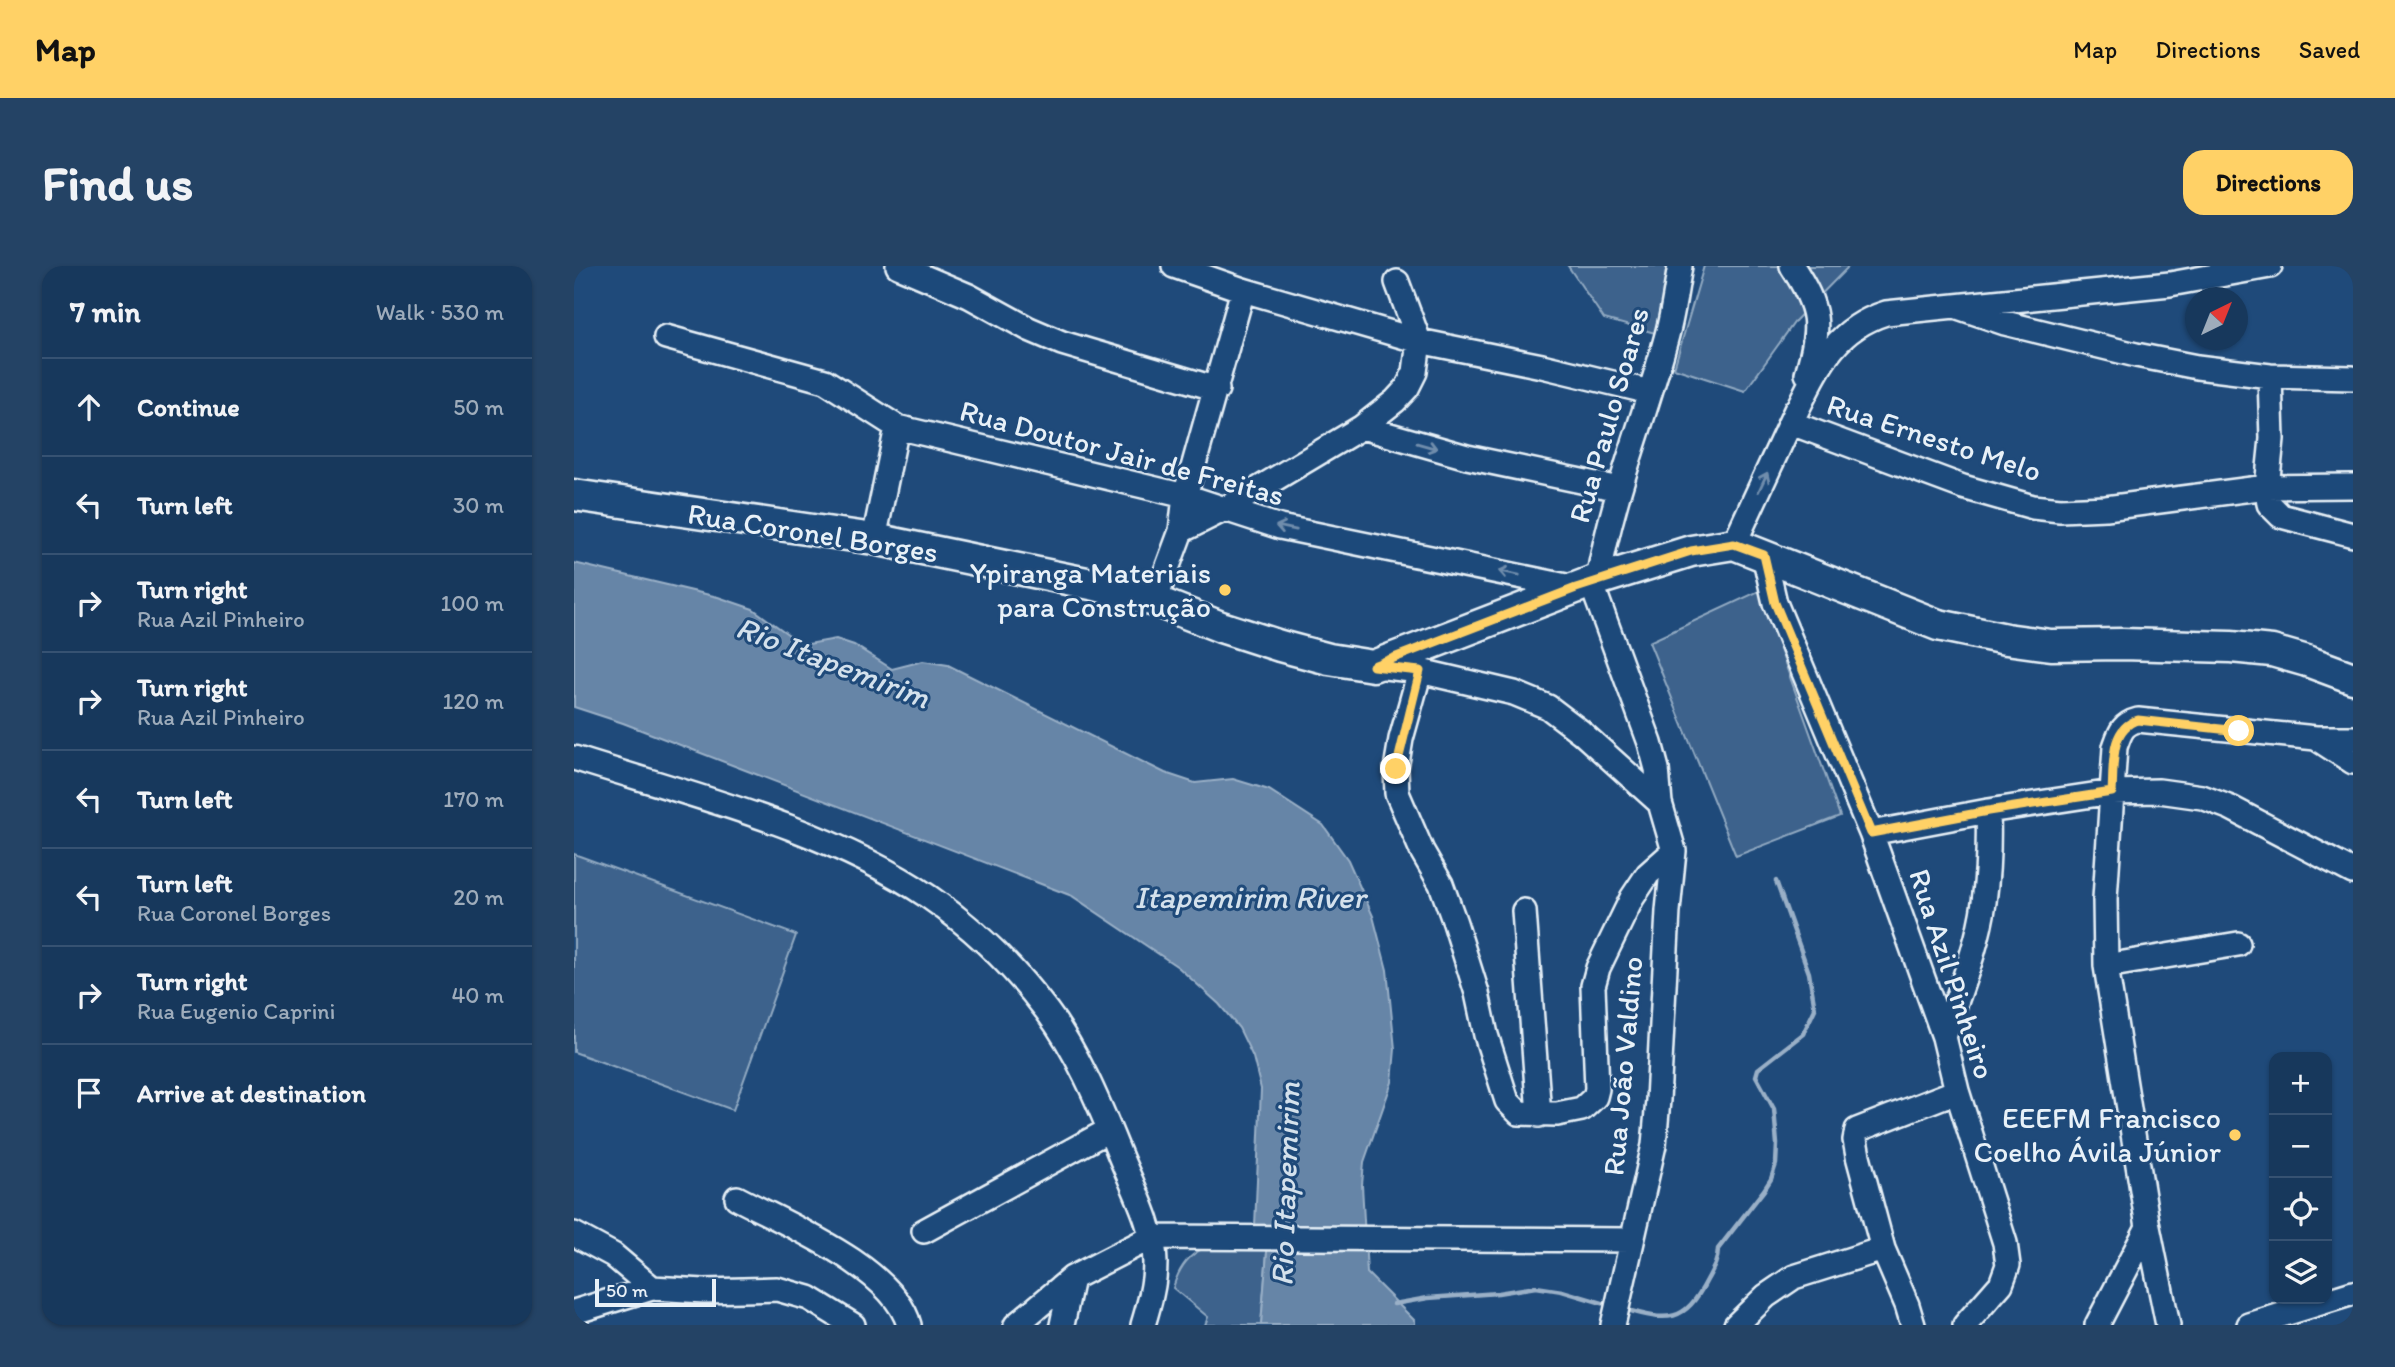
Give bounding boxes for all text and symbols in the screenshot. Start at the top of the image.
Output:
text: Map [35,30,96,69]
text: Map [2073,35,2117,64]
text: Directions [2155,35,2261,64]
text: Saved [2299,35,2360,64]
button: Directions [2183,150,2353,215]
text: Find us [42,153,193,212]
north arrow [2185,287,2248,350]
text: 7 min [70,293,141,330]
text: Walk · 530 m [376,298,504,326]
street label: Rua Paulo Soares [1560,303,1657,527]
street label: Rua Ernesto Melo [1822,385,2046,490]
icon: ahead [70,388,108,426]
text: Continue [137,391,240,423]
street label: Rua Doutor Jair de Freitas [956,391,1288,514]
text: 50 m [453,393,504,421]
one-way arrow [1416,440,1438,453]
one-way arrow [1757,472,1770,493]
icon: left [70,486,108,524]
text: Turn left [137,489,233,521]
text: 30 m [453,491,504,519]
street label: Rua Coronel Borges [685,494,941,571]
one-way arrow [1276,521,1298,534]
place label: Ypiranga Materiais para Construção [970,554,1211,625]
one-way arrow [1498,566,1521,580]
text: Turn right [137,573,248,605]
marker: Ypiranga Materiais para Construção [1217,582,1233,598]
icon: right [70,584,108,622]
text: 100 m [440,589,504,617]
text: Rua Azil Pinheiro [137,605,305,633]
water label: Rio Itapemirim [731,608,935,716]
text: Turn right [137,671,248,703]
icon: right [70,682,108,720]
text: 120 m [443,687,504,715]
text: Rua Azil Pinheiro [137,703,305,731]
route start [2223,715,2254,746]
route end [1380,753,1411,784]
icon: left [70,780,108,818]
text: Turn left [137,783,233,815]
text: 170 m [443,785,504,813]
street label: Rua Azil Pinheiro [1901,864,2004,1084]
text: Turn left [137,867,233,899]
icon: left [70,878,108,916]
water label: Itapemirim River [1134,878,1369,916]
text: 20 m [453,883,504,911]
text: Rua Coronel Borges [137,899,331,927]
street label: Rua João Valdino [1594,955,1651,1177]
text: Turn right [137,965,248,997]
icon: right [70,976,108,1014]
text: 40 m [451,981,504,1009]
text: Rua Eugenio Caprini [137,997,335,1025]
map controls [2269,1052,2332,1304]
button: + [2269,1052,2332,1115]
icon: arrive [70,1074,108,1112]
text: Arrive at destination [137,1077,366,1109]
water label: Rio Itapemirim [1262,1081,1308,1287]
place label: EEEFM Francisco Coelho Ávila Júnior [1974,1099,2221,1170]
button: − [2269,1115,2332,1178]
marker: EEEFM Francisco Coelho Ávila Júnior [2227,1127,2243,1143]
button: locate [2269,1178,2332,1241]
button: layers [2269,1241,2332,1304]
scale bar [595,1276,716,1308]
text: 50 m [606,1279,648,1302]

